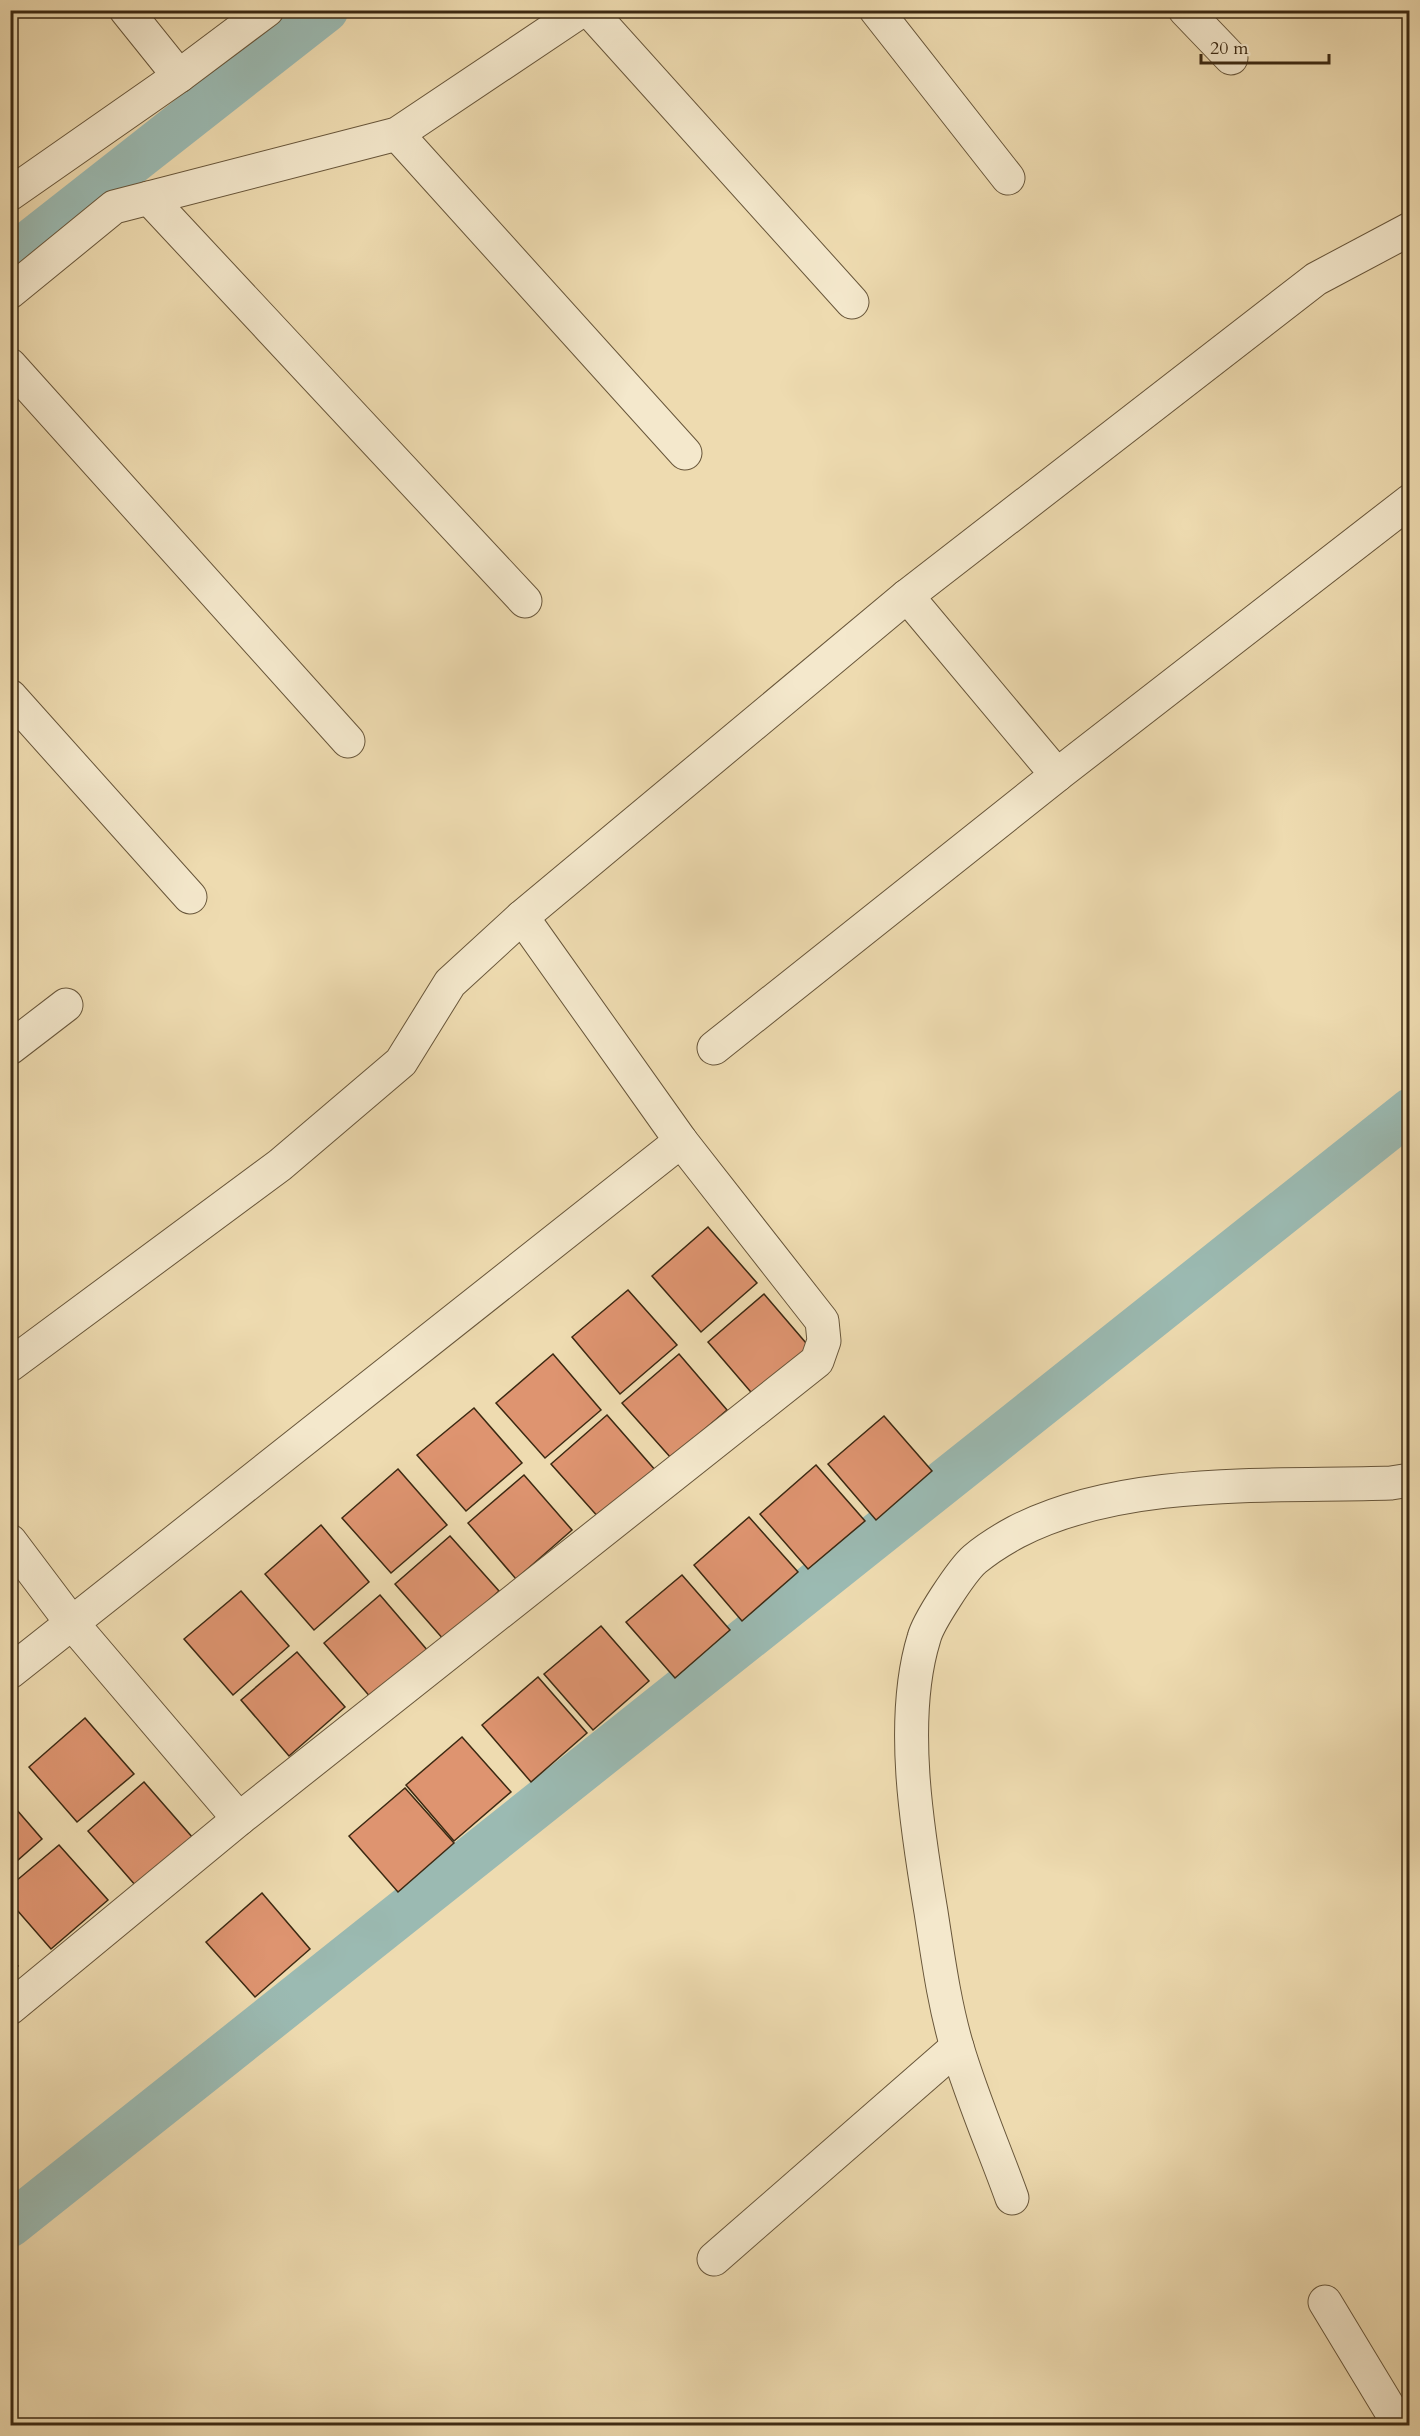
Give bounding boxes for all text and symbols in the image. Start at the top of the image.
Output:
scale bar [1201,27,1328,65]
text: 20 m [1210,36,1249,61]

